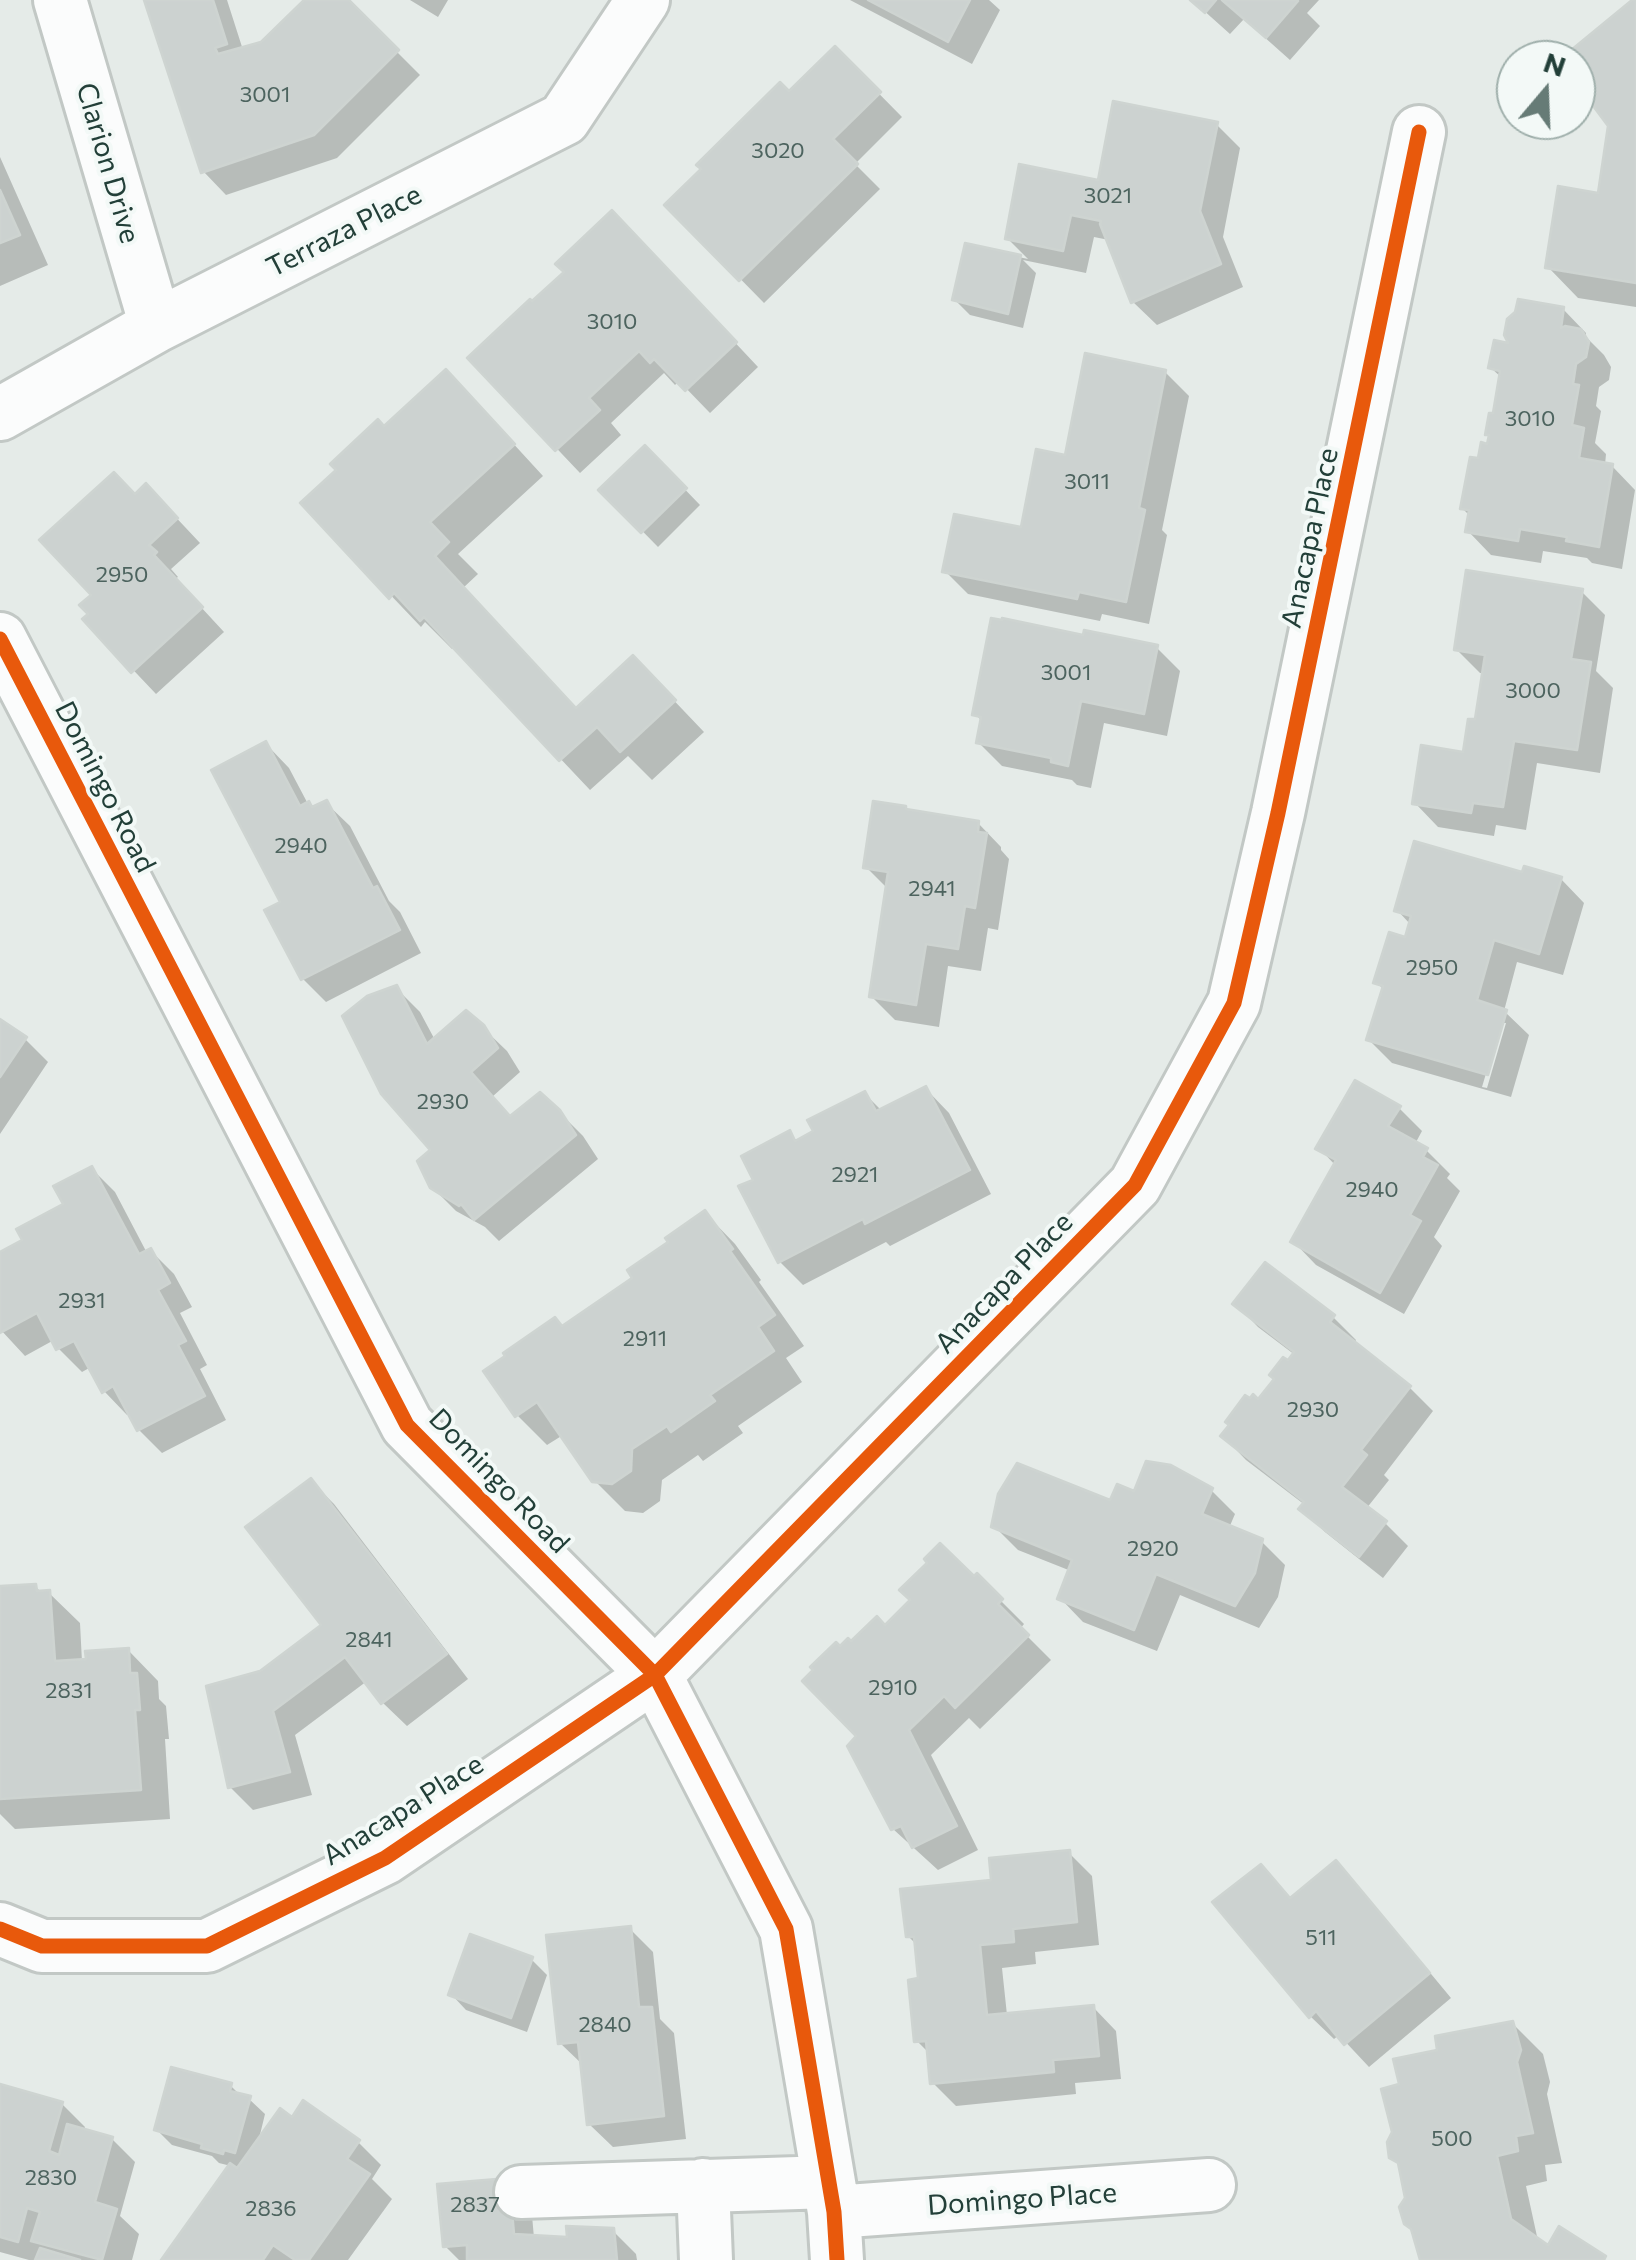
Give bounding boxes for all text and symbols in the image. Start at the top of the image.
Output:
north arrow [1496,40,1596,140]
text: N [1540,44,1571,83]
street label: Clarion Drive [69,79,147,247]
house number: 3001 [240,82,290,108]
house number: 3020 [751,138,805,164]
street label: Terraza Place [261,178,427,284]
house number: 3021 [1084,183,1132,209]
house number: 3010 [587,309,637,335]
house number: 3010 [1505,406,1555,432]
street label: Anacapa Place [1275,445,1345,631]
house number: 3011 [1064,469,1110,495]
house number: 2950 [96,562,148,588]
house number: 3001 [1041,660,1091,686]
house number: 3000 [1505,678,1561,704]
street label: Domingo Road [47,696,163,878]
house number: 2940 [274,833,328,859]
house number: 2941 [908,876,956,902]
house number: 2950 [1406,955,1458,981]
house number: 2930 [417,1089,469,1115]
house number: 2921 [831,1162,879,1188]
house number: 2940 [1345,1177,1399,1203]
street label: Anacapa Place [928,1206,1080,1360]
house number: 2931 [58,1288,106,1314]
house number: 2911 [623,1326,667,1352]
house number: 2930 [1287,1397,1339,1423]
street label: Domingo Road [422,1402,576,1560]
house number: 2920 [1127,1536,1179,1562]
house number: 2841 [345,1627,393,1653]
house number: 2910 [868,1675,918,1701]
house number: 2831 [45,1678,93,1704]
street label: Anacapa Place [316,1747,490,1873]
house number: 511 [1305,1925,1337,1951]
house number: 2840 [578,2012,632,2038]
house number: 500 [1431,2126,1473,2152]
house number: 2830 [25,2165,77,2191]
street label: Domingo Place [926,2176,1118,2222]
house number: 2837 [450,2192,500,2218]
house number: 2836 [245,2196,297,2222]

